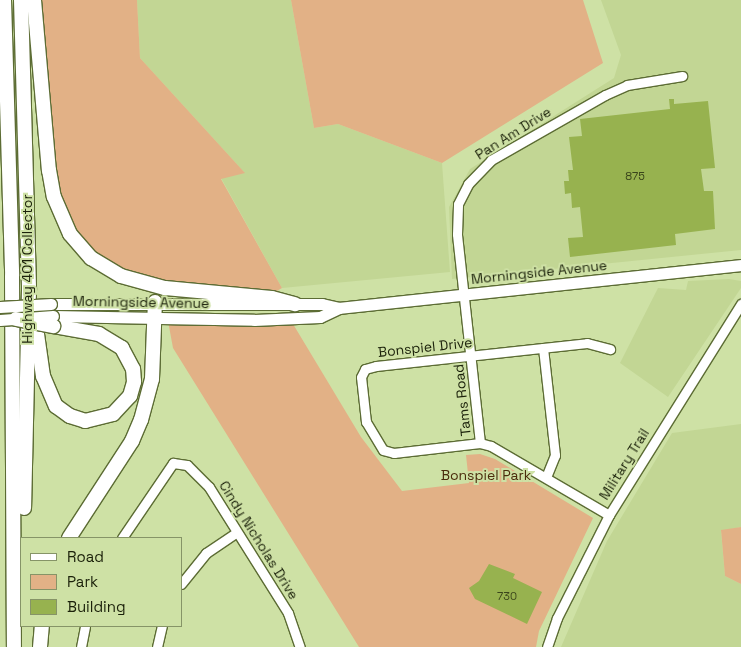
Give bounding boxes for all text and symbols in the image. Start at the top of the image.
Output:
street label: Pan Am Drive [472,103,554,163]
house number: 875 [625,169,645,183]
street label: Highway 401 Collector [19,194,35,344]
street label: Morningside Avenue [470,256,608,288]
street label: Morningside Avenue [72,292,210,312]
street label: Bonspiel Drive [377,334,473,360]
street label: Tams Road [450,363,474,437]
street label: Military Trail [595,425,653,503]
park label: Bonspiel Park [441,467,531,483]
street label: Cindy Nicholas Drive [216,478,302,602]
legend [20,537,182,627]
text: Road [67,547,104,566]
text: Park [67,572,98,591]
house number: 730 [497,589,517,603]
text: Building [67,597,126,616]

